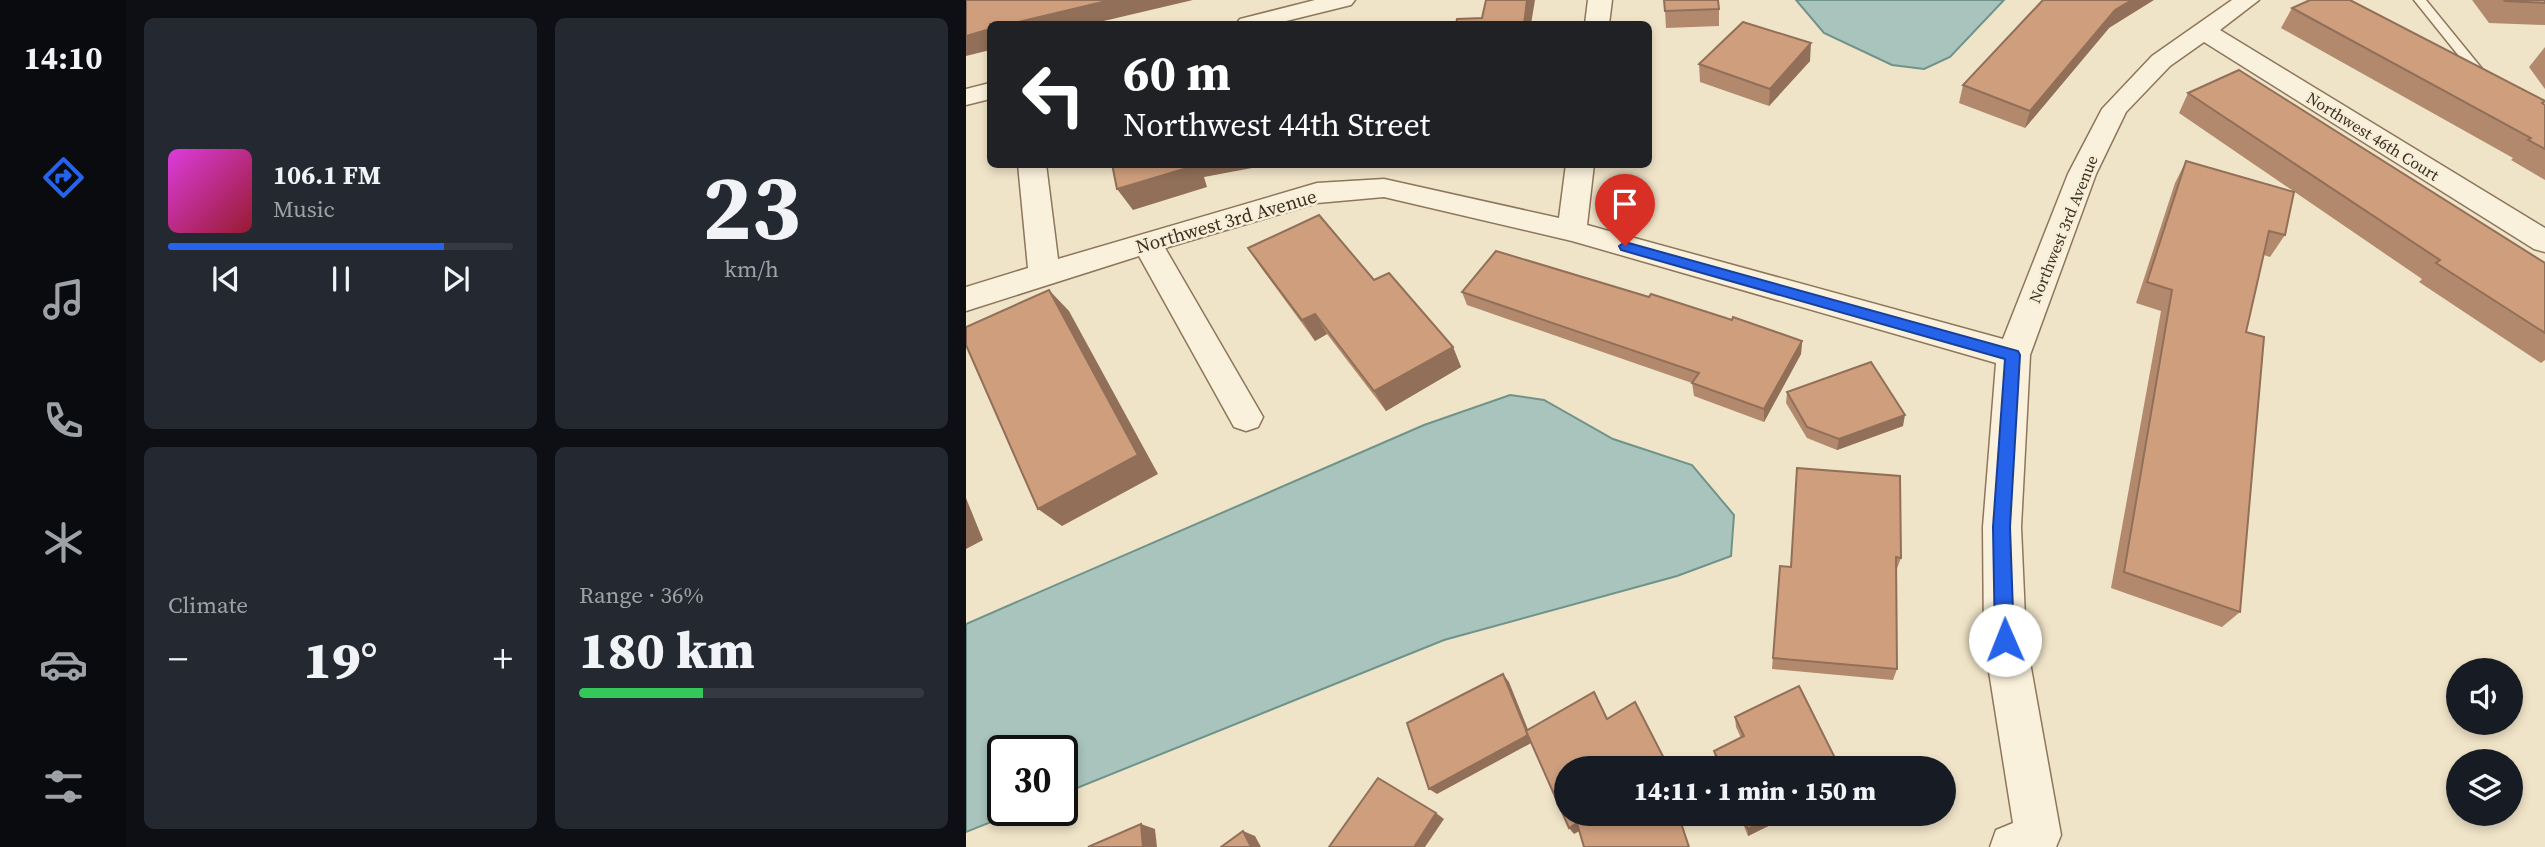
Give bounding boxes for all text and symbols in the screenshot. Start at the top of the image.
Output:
text: 14:10 [24,36,102,80]
text: 60 m [1123,39,1231,106]
icon: left [1008,49,1099,140]
street label: Northwest 46th Court [2302,86,2444,186]
text: Northwest 44th Street [1123,103,1430,147]
text: 23 [702,145,801,269]
street label: Northwest 3rd Avenue [2023,152,2103,306]
icon: directions [39,153,88,202]
text: 106.1 FM [273,157,381,193]
pin [1595,174,1655,246]
street label: Northwest 3rd Avenue [1132,183,1320,259]
icon: arrive [1606,185,1644,223]
text: Music [273,193,335,225]
text: km/h [724,253,779,285]
icon: previous [207,260,245,298]
icon: pause [322,260,360,298]
icon: next [437,260,475,298]
icon: music [39,275,88,324]
icon: phone [39,396,88,445]
icon: climate [39,518,88,567]
text: Range · 36% [579,579,704,611]
text: Climate [168,589,248,621]
position arrow [1968,603,2042,677]
text: 180 km [579,614,755,685]
text: 19° [303,624,378,695]
text: − [168,633,188,685]
text: + [493,633,513,685]
icon: car [39,640,88,689]
map controls [2446,658,2523,826]
button: sound [2446,658,2523,735]
speed limit sign: 30 [987,735,1078,826]
button: layers [2446,749,2523,826]
icon: filters [39,762,88,811]
text: 14:11 · 1 min · 150 m [1634,773,1876,809]

